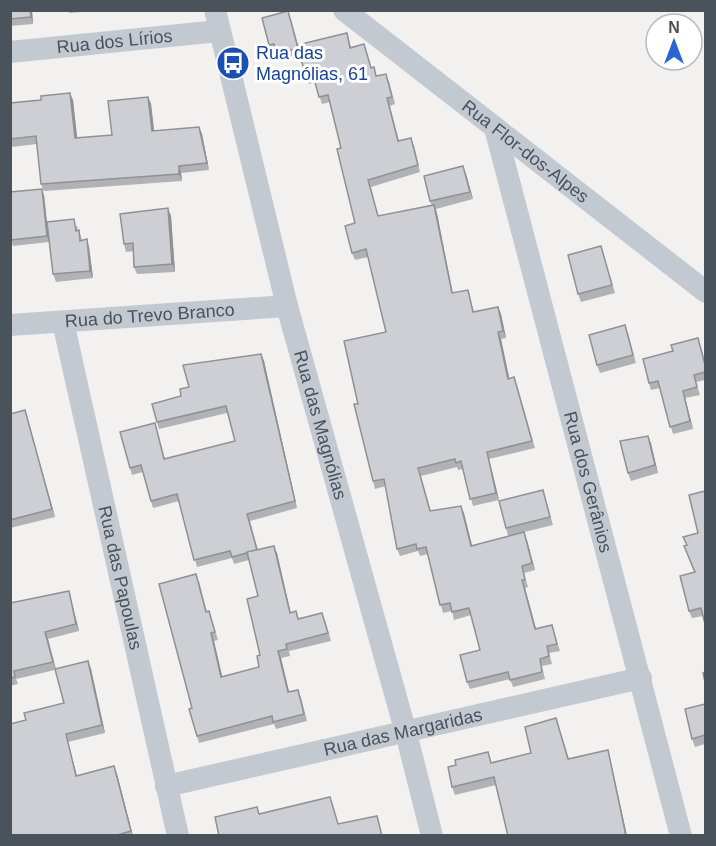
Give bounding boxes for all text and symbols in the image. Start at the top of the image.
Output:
north arrow [644,12,704,72]
text: N [668,19,680,36]
street label: Rua dos Lírios [56,26,173,57]
place label: Rua das Magnólias, 61 [256,43,368,84]
bus stop icon: Rua das Magnólias, 61 [215,45,251,81]
street label: Rua Flor-dos-Alpes [458,96,593,207]
street label: Rua do Trevo Branco [64,300,235,331]
street label: Rua das Magnólias [290,348,350,502]
street label: Rua dos Gerânios [560,409,616,555]
street label: Rua das Papoulas [94,504,146,652]
street label: Rua das Margaridas [322,704,484,760]

